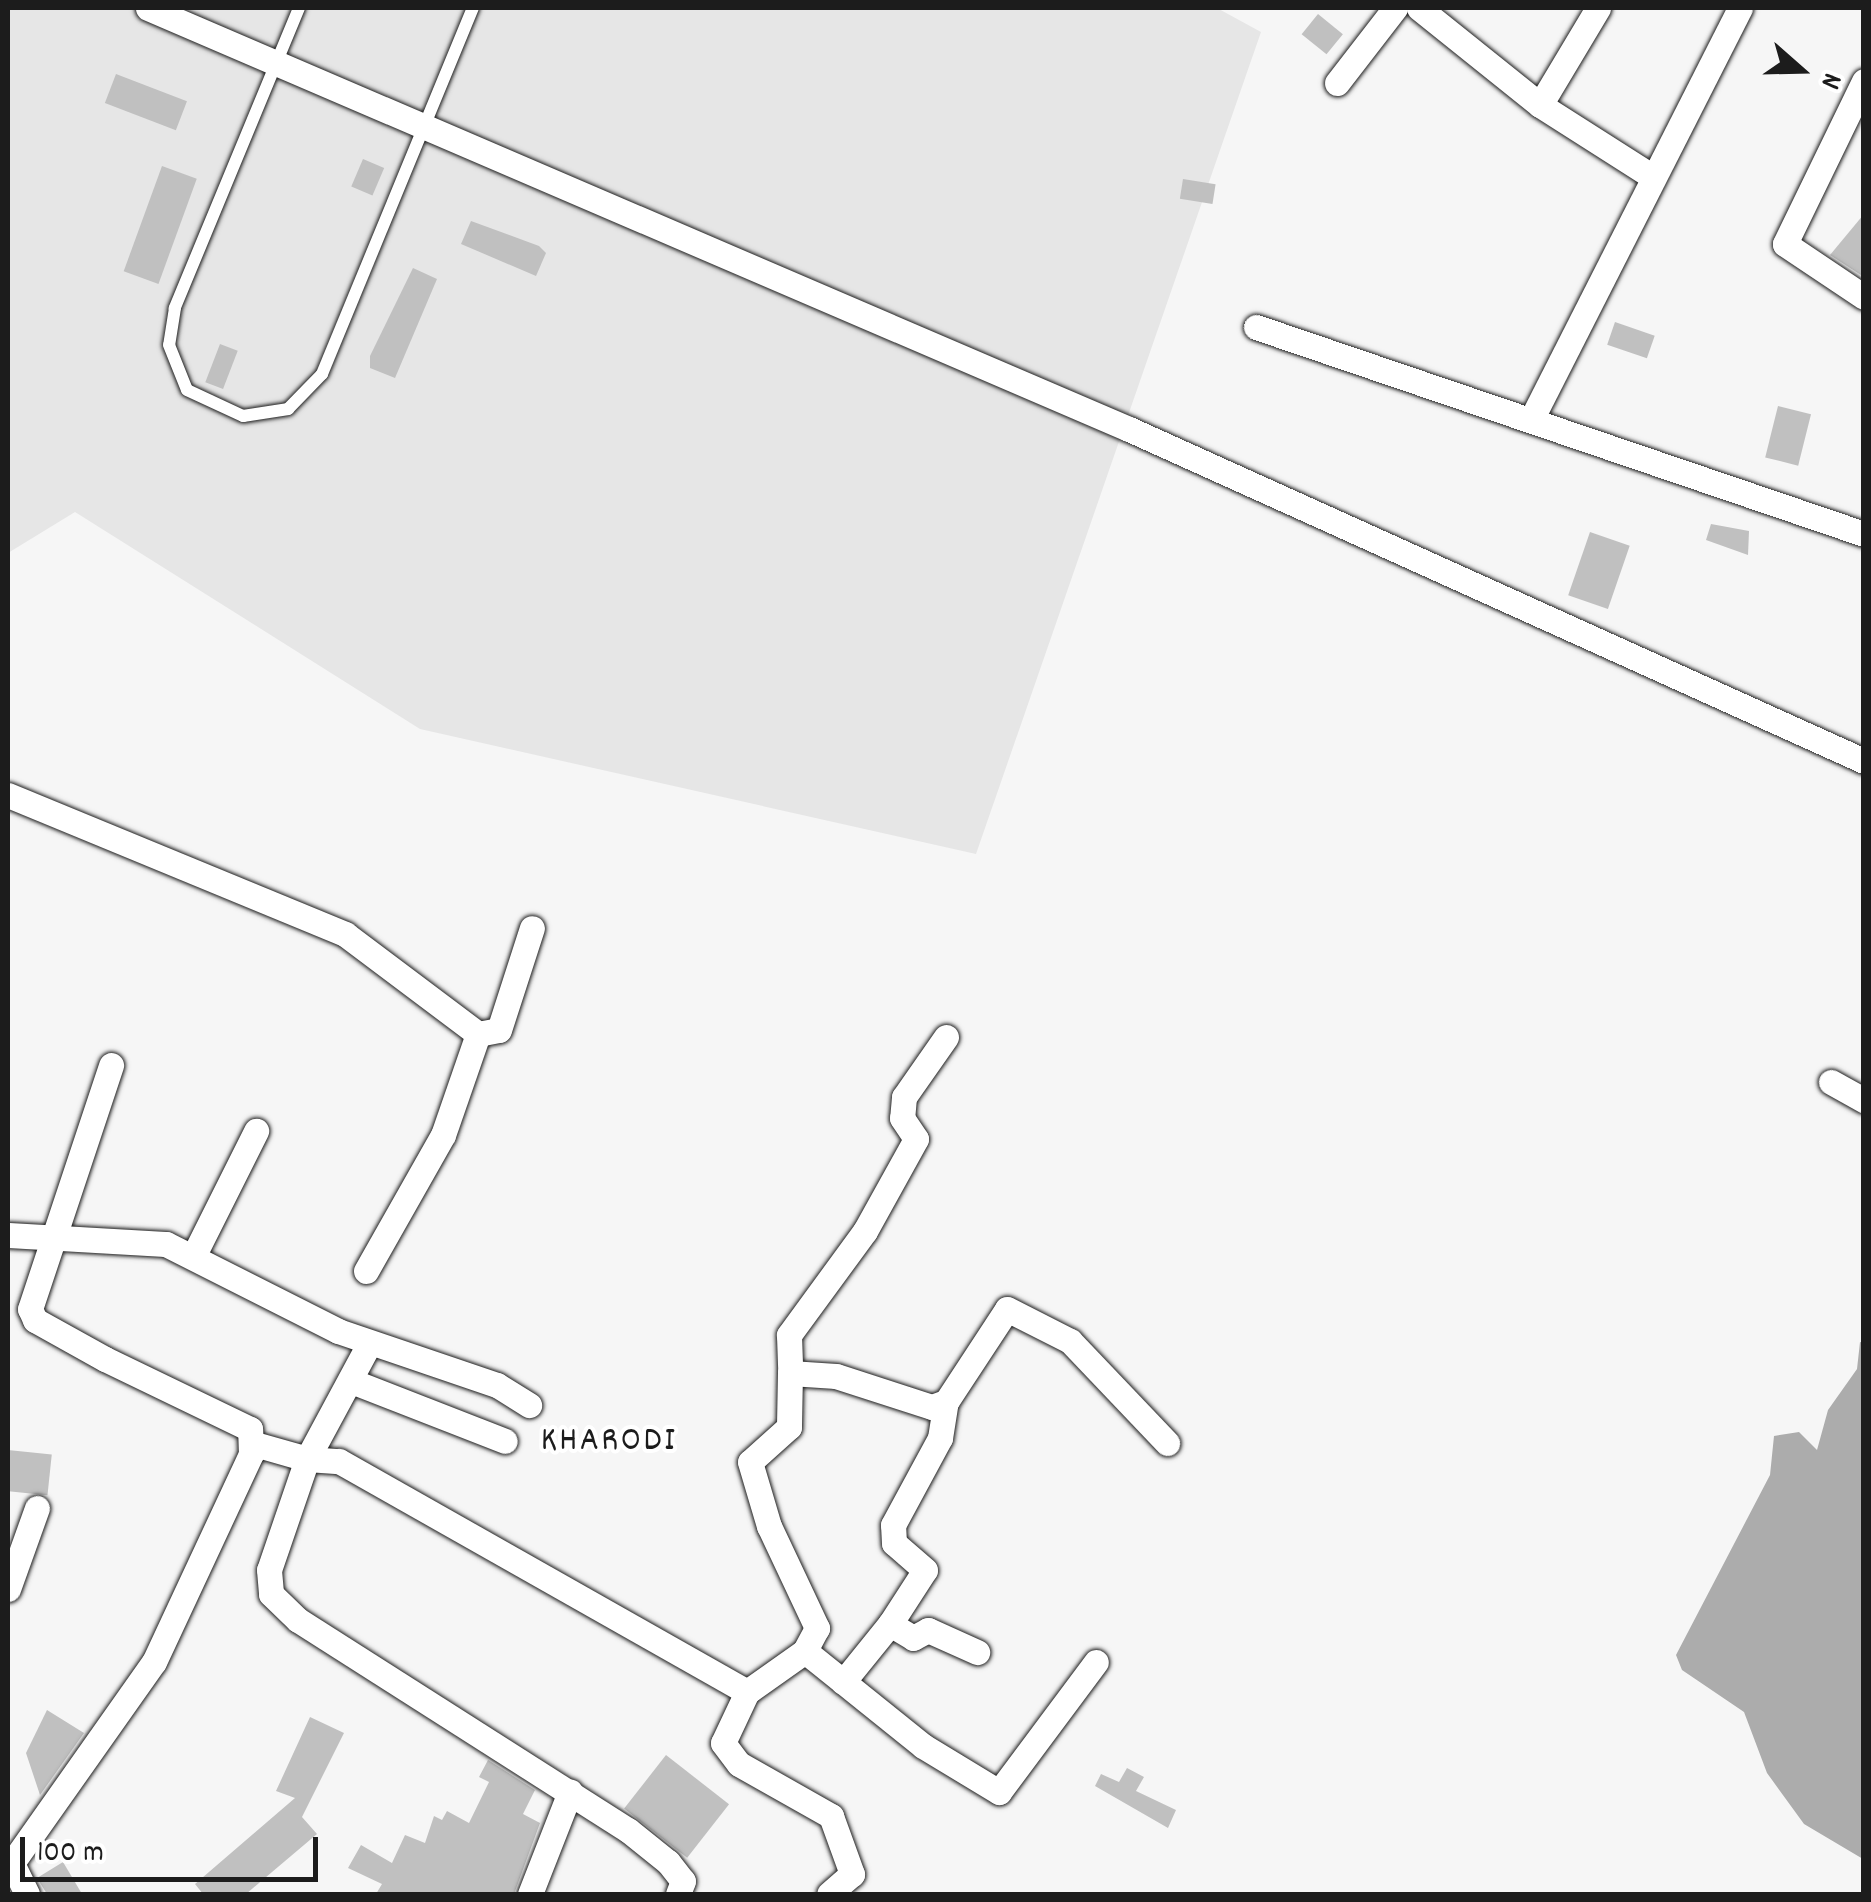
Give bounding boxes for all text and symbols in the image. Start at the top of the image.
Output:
north arrow [1751,20,1851,120]
text: N [1808,67,1850,94]
district label: KHARODI [541,1421,677,1463]
scale bar [25,1817,322,1879]
text: 100 m [37,1833,104,1876]

